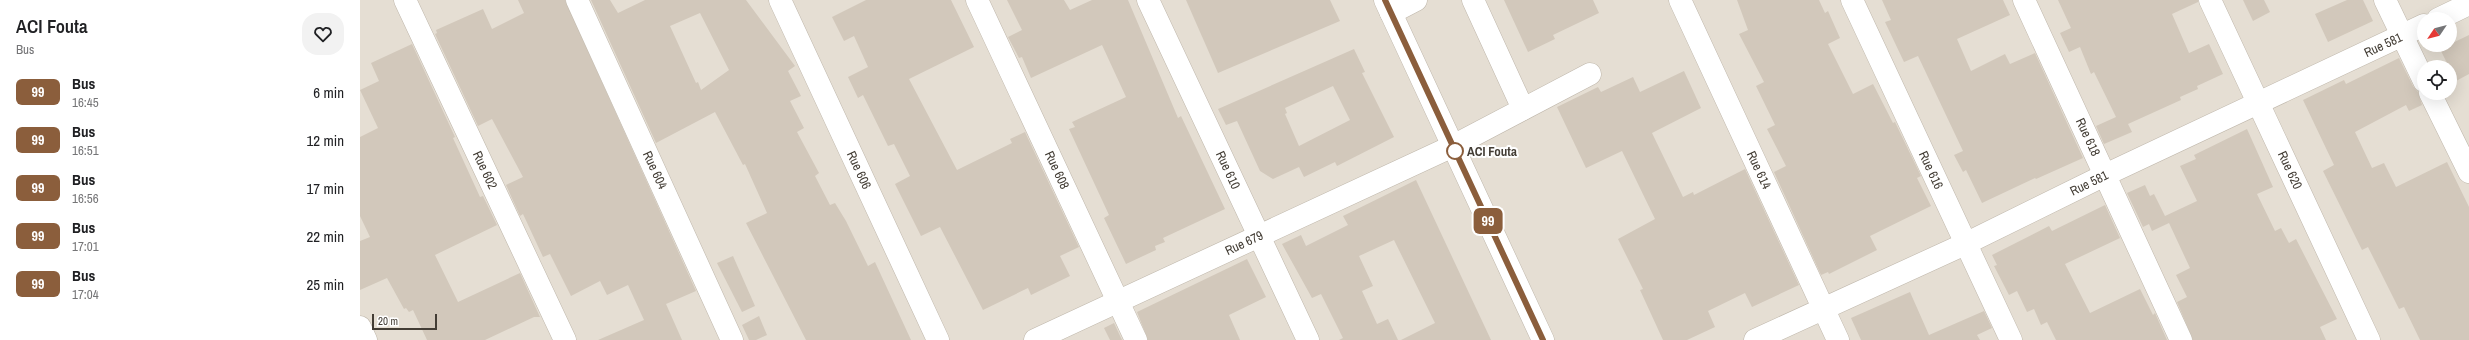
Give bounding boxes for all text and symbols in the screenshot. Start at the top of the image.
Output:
north arrow [2417,12,2457,52]
map controls [2417,12,2457,100]
text: ACI Fouta [16,13,88,39]
button: heart [302,13,344,55]
street label: Rue 581 [2361,29,2405,61]
text: Bus [16,41,34,58]
button: locate [2417,60,2457,100]
text: Bus [72,73,95,94]
text: 6 min [313,82,344,103]
text: 99 [32,83,44,101]
text: 16:45 [72,94,99,111]
street label: Rue 618 [2072,115,2104,159]
text: Bus [72,121,95,142]
text: 12 min [306,130,344,151]
text: 99 [32,131,44,149]
text: 16:51 [72,142,99,159]
marker: ACI Fouta [1446,142,1464,160]
place label: ACI Fouta [1467,143,1517,160]
street label: Rue 602 [469,148,501,192]
street label: Rue 604 [639,148,671,192]
street label: Rue 606 [843,148,875,192]
street label: Rue 608 [1041,148,1073,192]
street label: Rue 610 [1212,148,1244,192]
street label: Rue 614 [1743,148,1775,192]
street label: Rue 616 [1915,148,1947,192]
street label: Rue 620 [2274,148,2306,192]
street label: Rue 581 [2067,166,2111,199]
text: Bus [72,169,95,190]
text: 17 min [306,178,344,199]
text: 99 [32,179,44,197]
text: 16:56 [72,190,99,207]
line badge: 99 [1470,208,1506,234]
text: 99 [1482,212,1494,230]
text: Bus [72,217,95,238]
text: 22 min [306,226,344,247]
text: 99 [32,227,44,245]
street label: Rue 679 [1222,227,1266,259]
text: 17:01 [72,238,99,255]
text: Bus [72,265,95,286]
text: 25 min [306,274,344,295]
text: 99 [32,275,44,293]
text: 17:04 [72,286,99,303]
scale bar [372,312,437,331]
text: 20 m [378,314,398,328]

